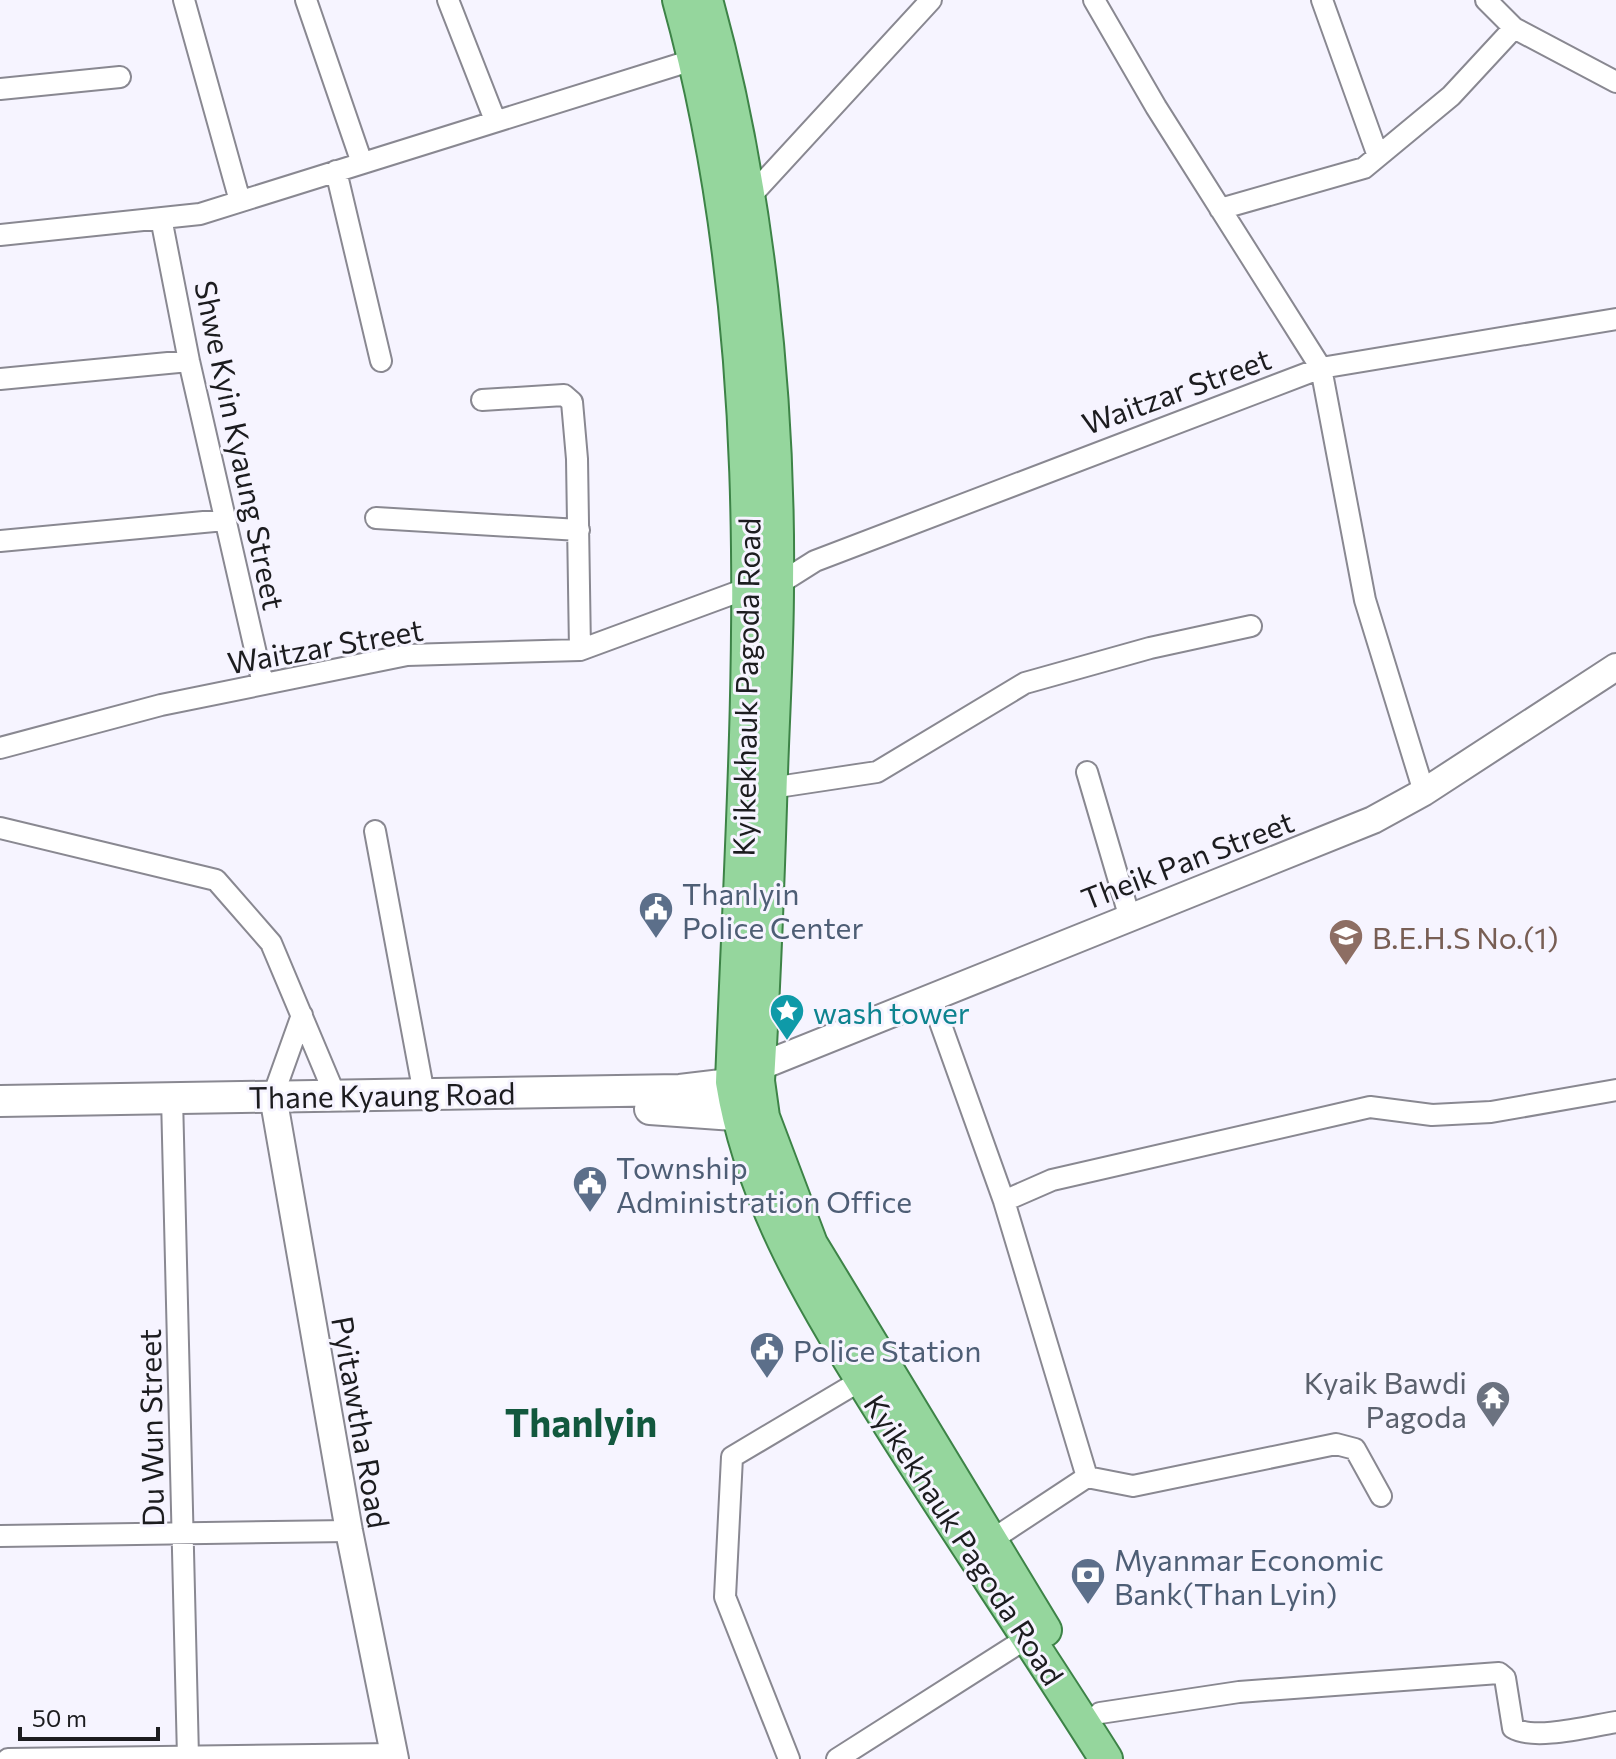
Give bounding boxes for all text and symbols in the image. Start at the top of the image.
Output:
street label: Shwe Kyin Kyaung Street [188,277,294,613]
street label: Waitzar Street [1077,339,1275,441]
street label: Kyikekhauk Pagoda Road [724,517,766,857]
street label: Waitzar Street [224,610,426,680]
street label: Theik Pan Street [1076,802,1298,916]
place label: Thanlyin Police Center [682,874,863,945]
public building icon: Thanlyin Police Center [637,890,675,940]
school or university icon: B.E.H.S No.(1) [1327,917,1365,967]
place label: B.E.H.S No.(1) [1372,918,1559,955]
place icon: wash tower [768,992,806,1042]
place label: wash tower [813,993,970,1030]
street label: Thane Kyaung Road [248,1073,516,1115]
place label: Township Administration Office [616,1148,912,1219]
public building icon: Township Administration Office [571,1164,609,1214]
street label: Pyitawtha Road [325,1313,399,1531]
street label: Du Wun Street [130,1329,170,1527]
public building icon: Police Station [748,1330,786,1380]
place label: Police Station [793,1331,981,1368]
place label: Kyaik Bawdi Pagoda [1304,1363,1467,1434]
temple icon: Kyaik Bawdi Pagoda [1474,1379,1512,1429]
street label: Kyikekhauk Pagoda Road [857,1387,1073,1691]
district label: Thanlyin [505,1398,657,1445]
place label: Myanmar Economic Bank(Than Lyin) [1114,1540,1384,1611]
bank icon: Myanmar Economic Bank(Than Lyin) [1069,1556,1107,1606]
scale bar [20,1691,158,1741]
text: 50 m [32,1703,87,1732]

